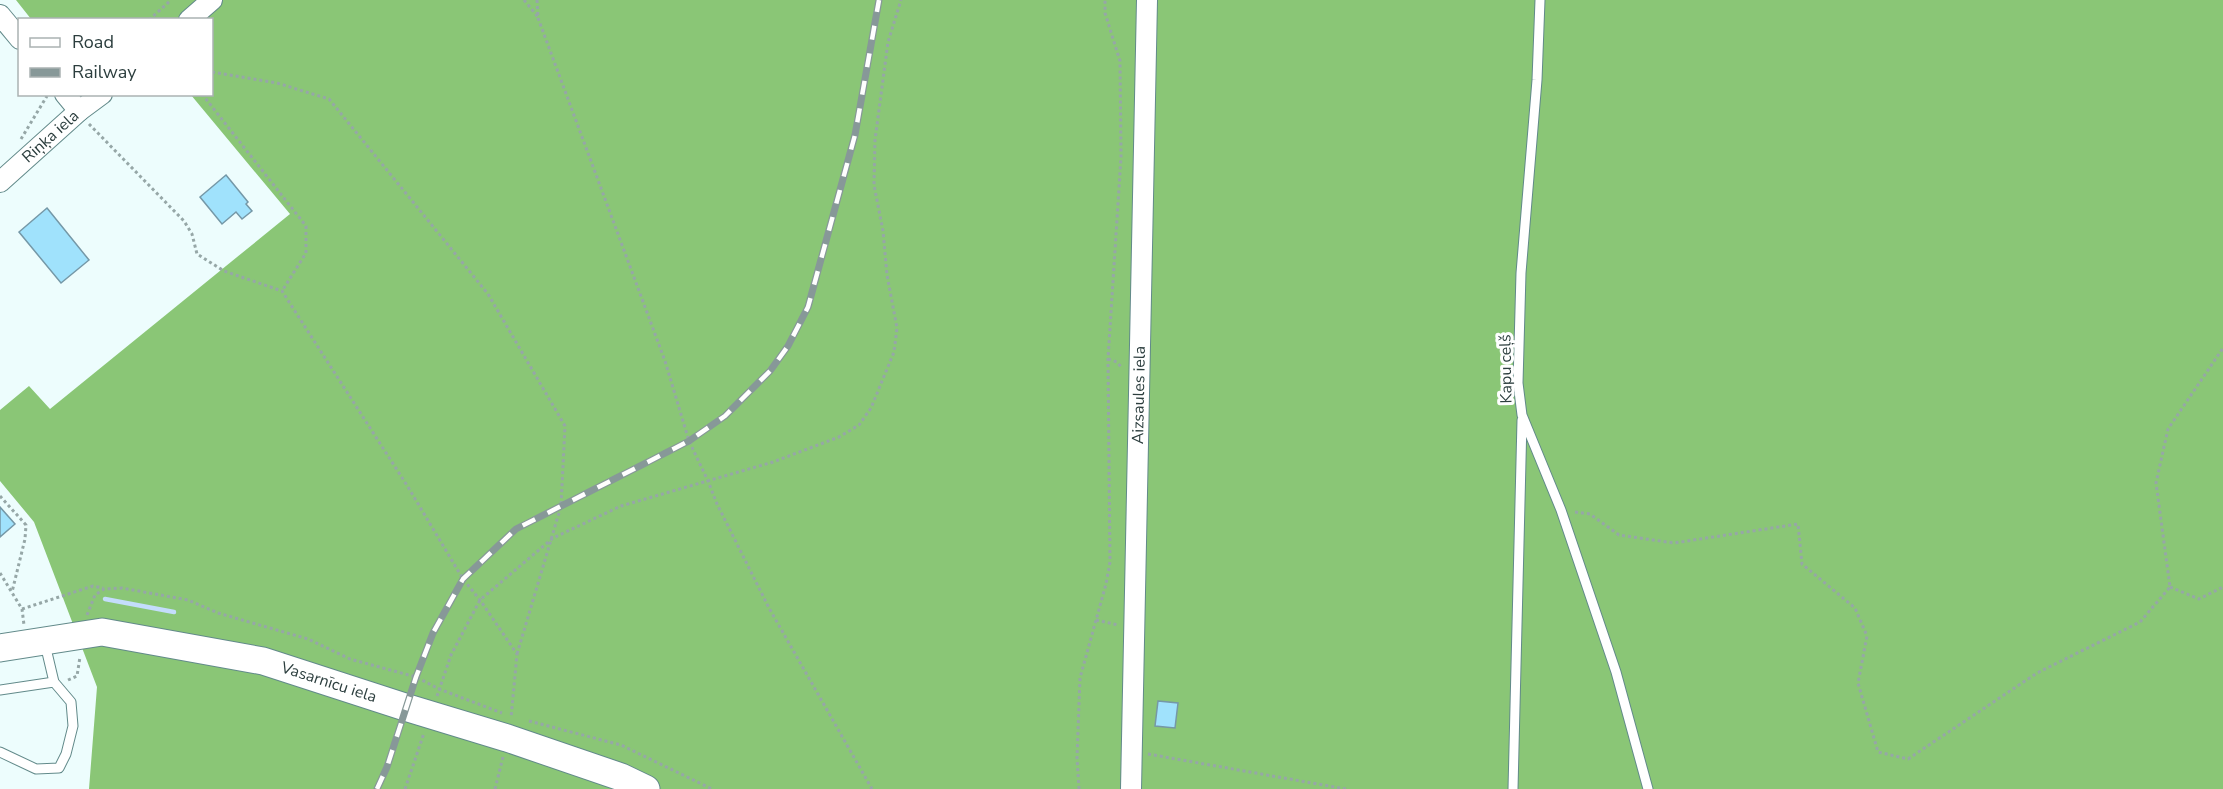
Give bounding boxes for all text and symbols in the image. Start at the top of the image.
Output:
legend [18,18,213,96]
text: Road [72,30,114,54]
text: Railway [72,60,137,84]
street label: Riņķa iela [17,105,84,168]
street label: Kapu ceļš [1494,334,1518,404]
street label: Aizsaules iela [1127,346,1151,444]
street label: Vasarnīcu iela [277,656,379,708]

